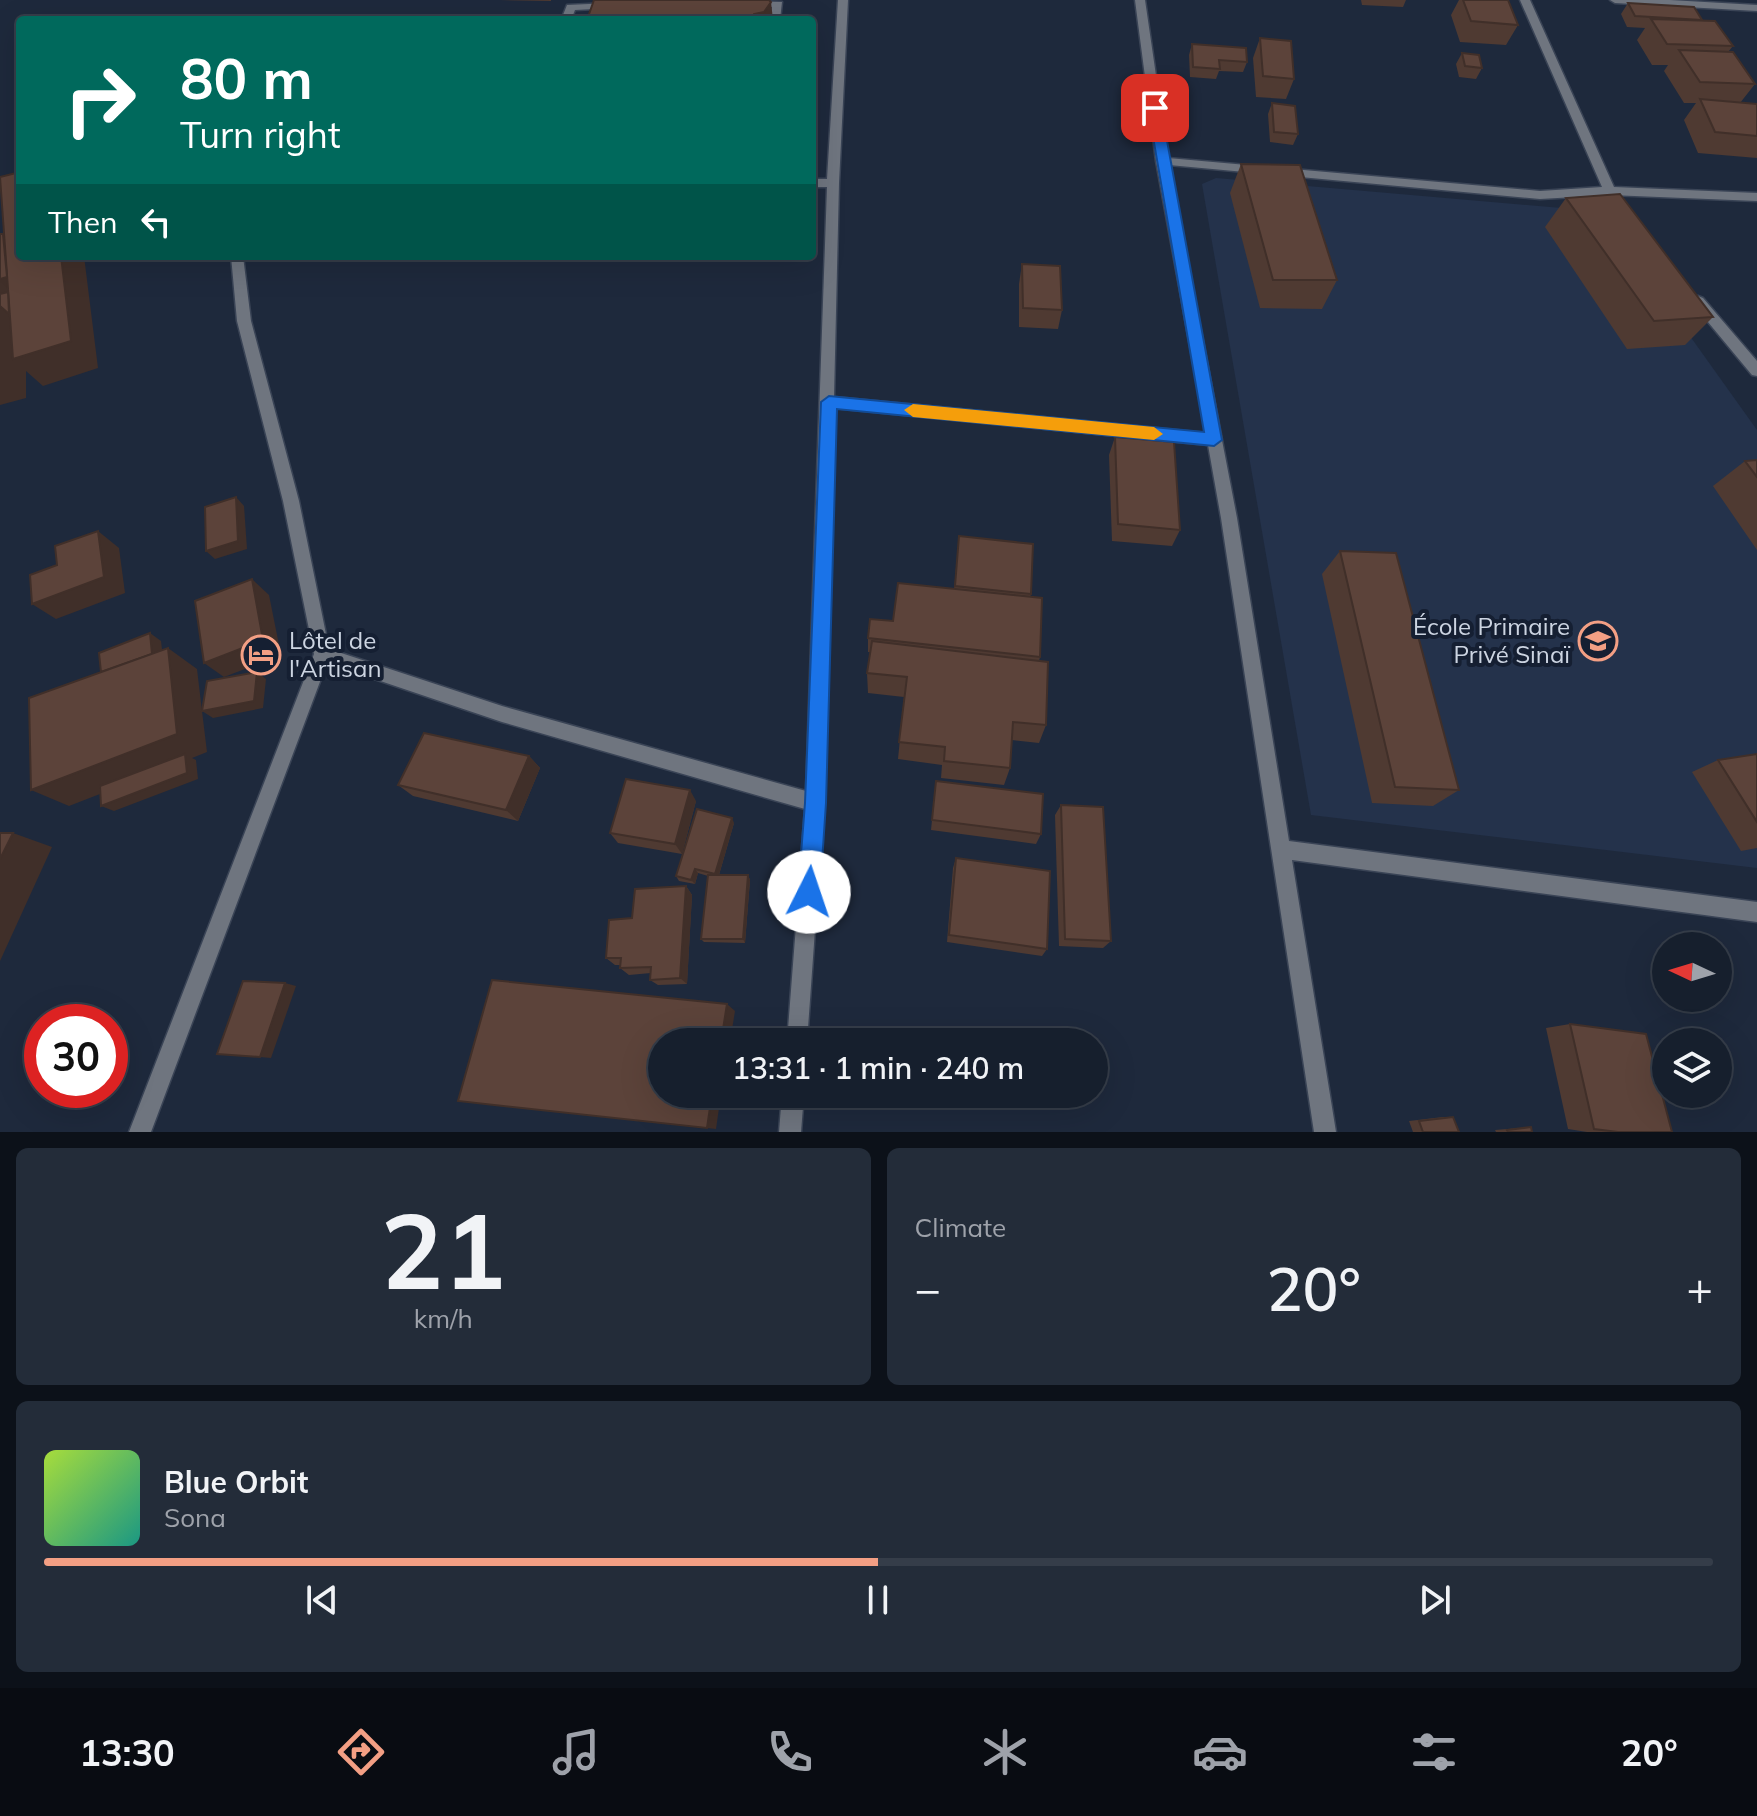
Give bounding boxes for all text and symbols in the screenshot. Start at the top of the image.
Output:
text: 80 m [180,43,313,113]
icon: right [48,48,152,152]
pin [1121,74,1189,142]
icon: arrive [1133,86,1177,130]
text: Turn right [180,112,341,157]
icon: left [134,200,178,244]
text: Then [48,203,118,241]
place label: École Primaire Privé Sinaï [1413,611,1570,669]
school or university icon: École Primaire Privé Sinaï [1577,620,1619,662]
place label: Lôtel de l'Artisan [289,625,381,683]
hotel icon: Lôtel de l'Artisan [240,634,282,676]
position arrow [767,850,851,934]
north arrow [1652,932,1732,1012]
map controls [1652,932,1732,1108]
speed limit sign: 30 [24,1004,128,1108]
button: layers [1652,1028,1732,1108]
text: 13:31 · 1 min · 240 m [732,1049,1024,1087]
text: 21 [381,1184,506,1315]
text: Climate [915,1211,1006,1244]
text: 20° [1267,1251,1361,1326]
text: − [915,1261,941,1316]
text: + [1687,1261,1713,1316]
text: km/h [414,1302,473,1335]
text: Blue Orbit [164,1463,308,1501]
text: Sona [164,1501,226,1534]
icon: previous [300,1578,344,1622]
icon: pause [856,1578,900,1622]
icon: next [1413,1578,1457,1622]
icon: directions [333,1724,389,1780]
icon: music [548,1724,604,1780]
icon: phone [762,1724,818,1780]
icon: climate [977,1724,1033,1780]
icon: car [1192,1724,1248,1780]
icon: filters [1406,1724,1462,1780]
text: 13:30 [79,1730,175,1775]
text: 20° [1621,1730,1678,1775]

